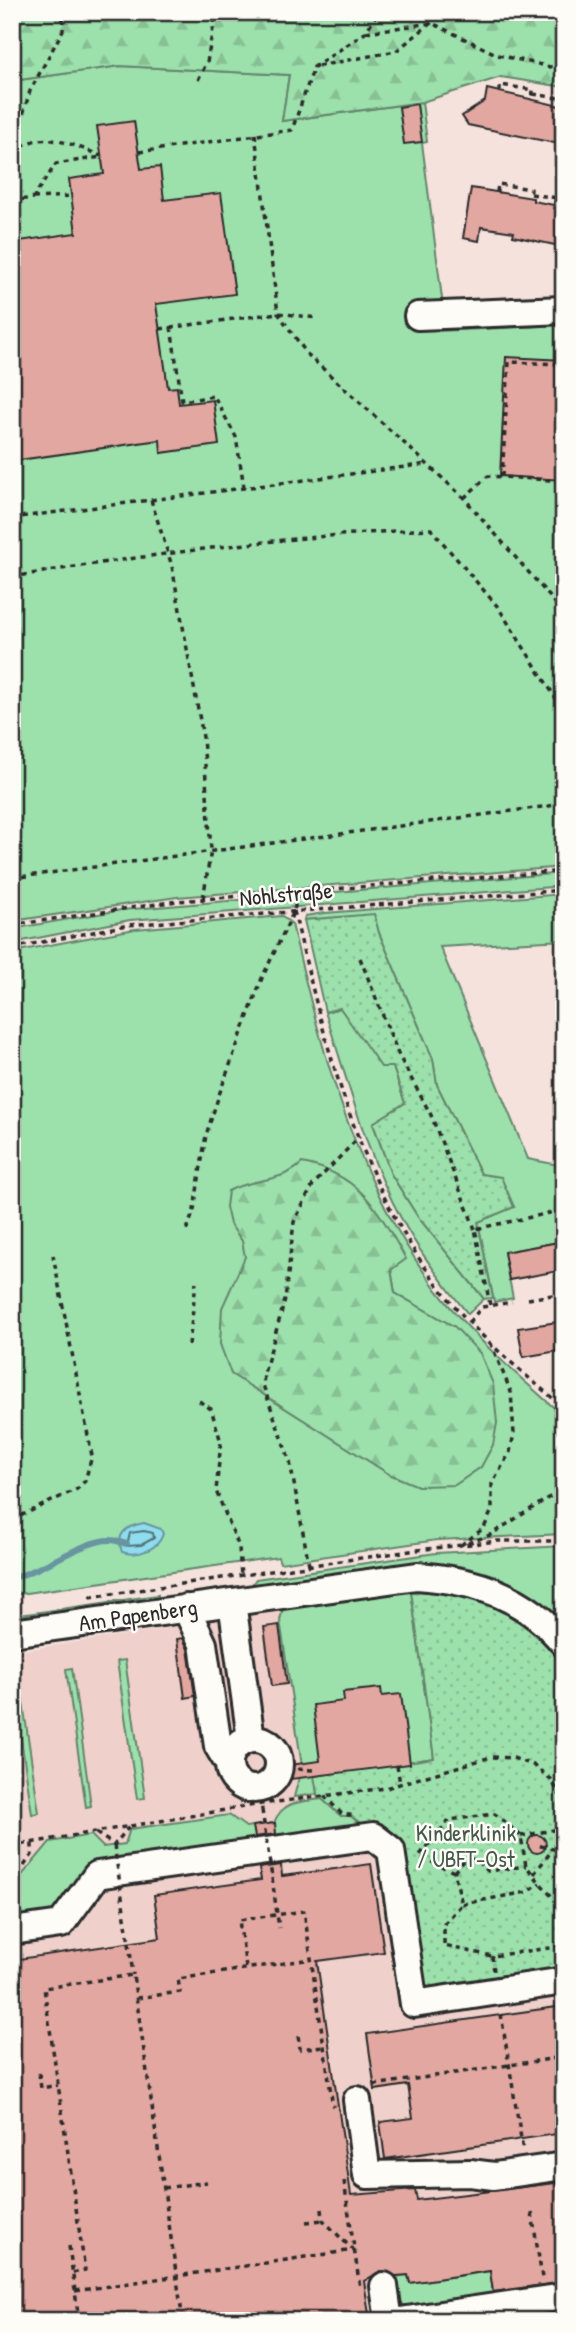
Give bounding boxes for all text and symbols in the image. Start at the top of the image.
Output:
street label: Nohlstraße [238,874,334,913]
street label: Am Papenberg [77,1591,199,1638]
park label: Kinderklinik / UBFT-Ost [416,1817,517,1874]

